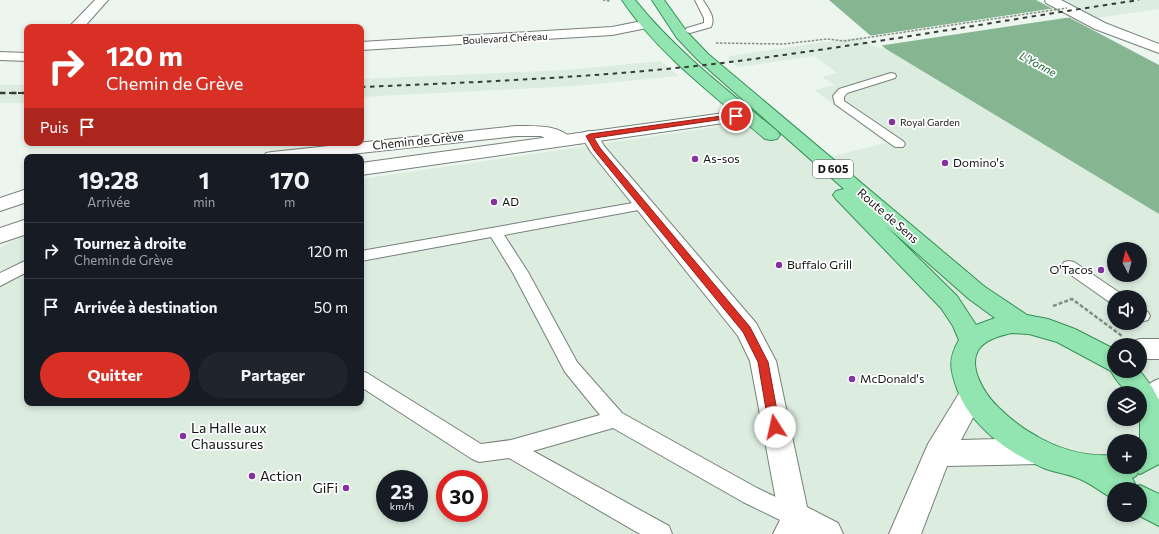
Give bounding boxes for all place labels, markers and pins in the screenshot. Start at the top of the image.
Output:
pin [719,99,753,133]
place label: Royal Garden [900,116,960,128]
marker: Royal Garden [887,117,897,127]
place label: As-sos [703,151,740,165]
marker: As-sos [690,154,700,164]
place label: Domino's [953,155,1005,169]
marker: Domino's [940,158,950,168]
place label: AD [502,194,519,208]
marker: AD [489,197,499,207]
place label: Buffalo Grill [787,257,852,271]
marker: Buffalo Grill [774,260,784,270]
place label: O'Tacos [1049,262,1093,276]
marker: O'Tacos [1096,265,1106,275]
place label: McDonald's [860,371,924,385]
marker: McDonald's [847,374,857,384]
place label: La Halle aux Chaussures [191,419,267,452]
marker: La Halle aux Chaussures [178,431,188,441]
place label: Action [260,467,302,484]
marker: Action [247,471,257,481]
place label: GiFi [313,479,338,496]
marker: GiFi [341,483,351,493]

